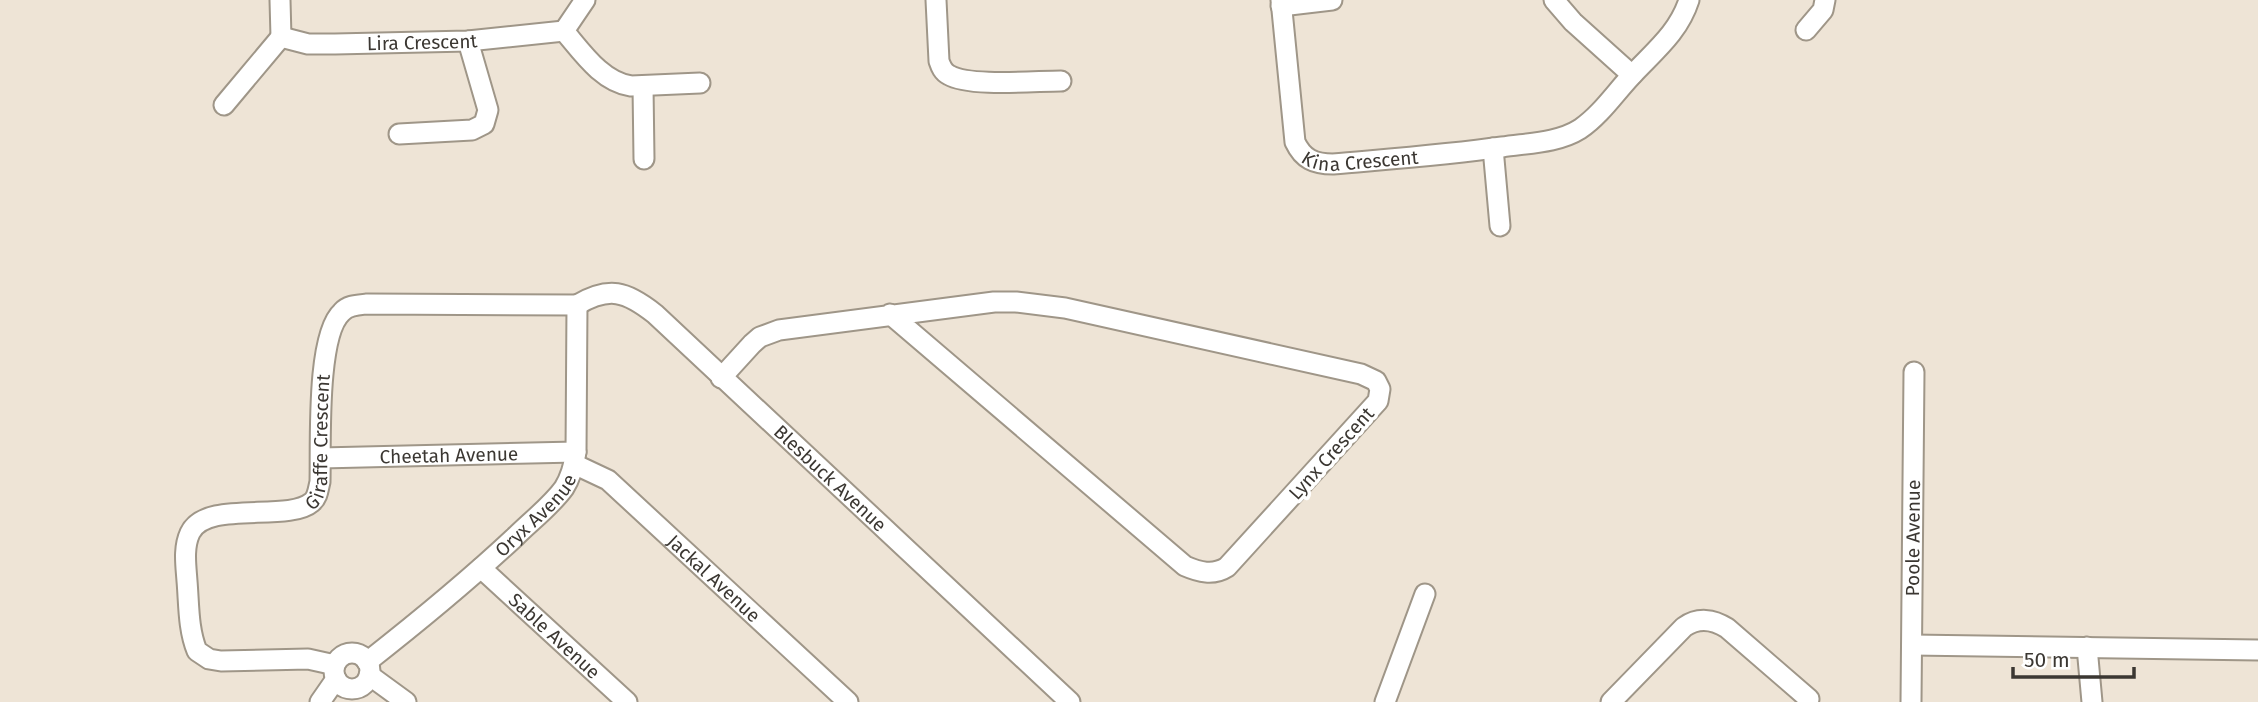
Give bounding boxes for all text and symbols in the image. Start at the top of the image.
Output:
street label: Lira Crescent [367,29,479,55]
street label: Kina Crescent [1297,146,1419,176]
street label: Giraffe Crescent [300,373,335,515]
street label: Lynx Crescent [1284,402,1379,504]
street label: Blesbuck Avenue [769,420,891,536]
street label: Cheetah Avenue [379,442,519,469]
street label: Oryx Avenue [490,471,581,562]
street label: Poole Avenue [1901,480,1925,596]
street label: Jackal Avenue [662,530,765,627]
street label: Sable Avenue [504,588,605,684]
scale bar [2013,636,2134,680]
text: 50 m [2024,647,2070,673]

